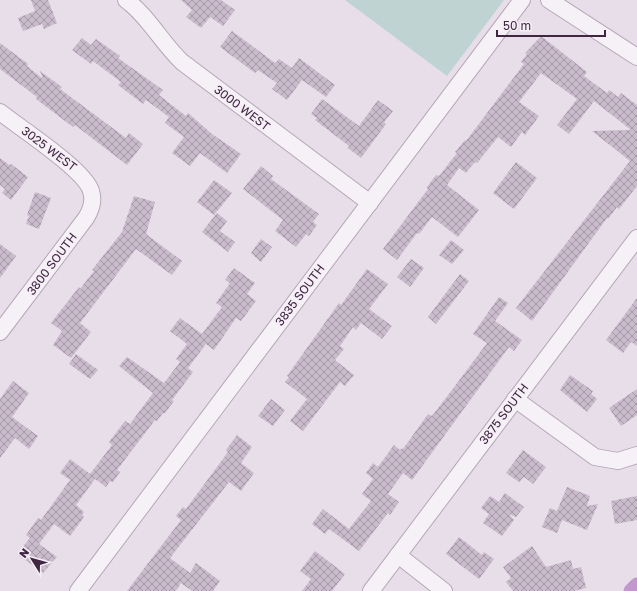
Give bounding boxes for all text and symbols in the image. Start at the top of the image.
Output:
scale bar [497,12,605,38]
text: 50 m [503,18,531,33]
street label: 3000 WEST [211,82,274,134]
street label: 3025 WEST [19,123,80,175]
street label: 3800 SOUTH [23,230,80,298]
street label: 3835 SOUTH [272,261,328,328]
street label: 3875 SOUTH [476,380,531,447]
north arrow [12,539,52,579]
text: N [16,545,31,560]

